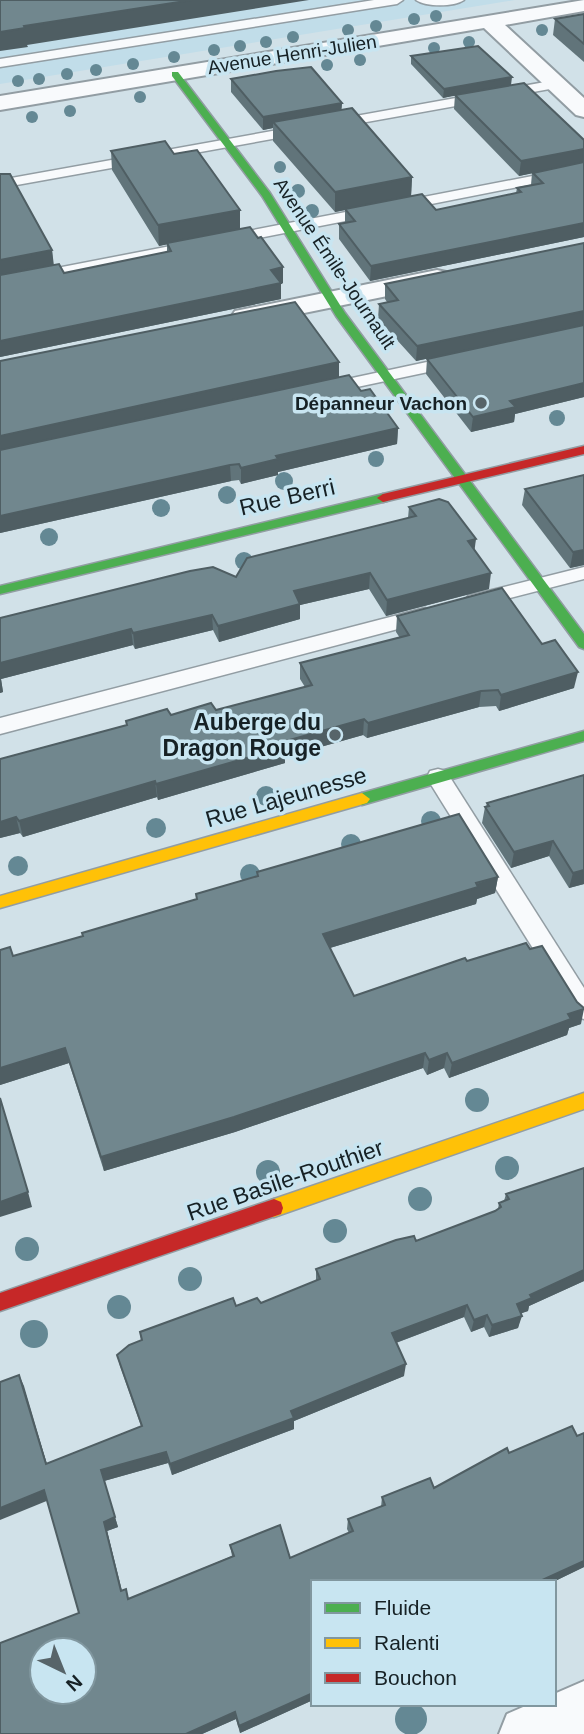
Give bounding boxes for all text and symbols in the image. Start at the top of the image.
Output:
street label: Avenue Henri-Julien [206,31,378,78]
street label: Avenue Émile-Journault [270,174,400,353]
place label: Dépanneur Vachon [295,393,467,414]
marker: Dépanneur Vachon [473,395,489,411]
street label: Rue Berri [237,473,337,521]
place label: Auberge du Dragon Rouge [163,709,321,761]
marker: Auberge du Dragon Rouge [327,727,343,743]
street label: Rue Lajeunesse [203,762,369,832]
street label: Rue Basile-Routhier [183,1134,387,1226]
legend [311,1580,556,1706]
text: Fluide [374,1596,431,1619]
text: Ralenti [374,1631,439,1654]
north arrow [28,1636,98,1706]
text: Bouchon [374,1666,457,1689]
text: N [62,1671,86,1695]

